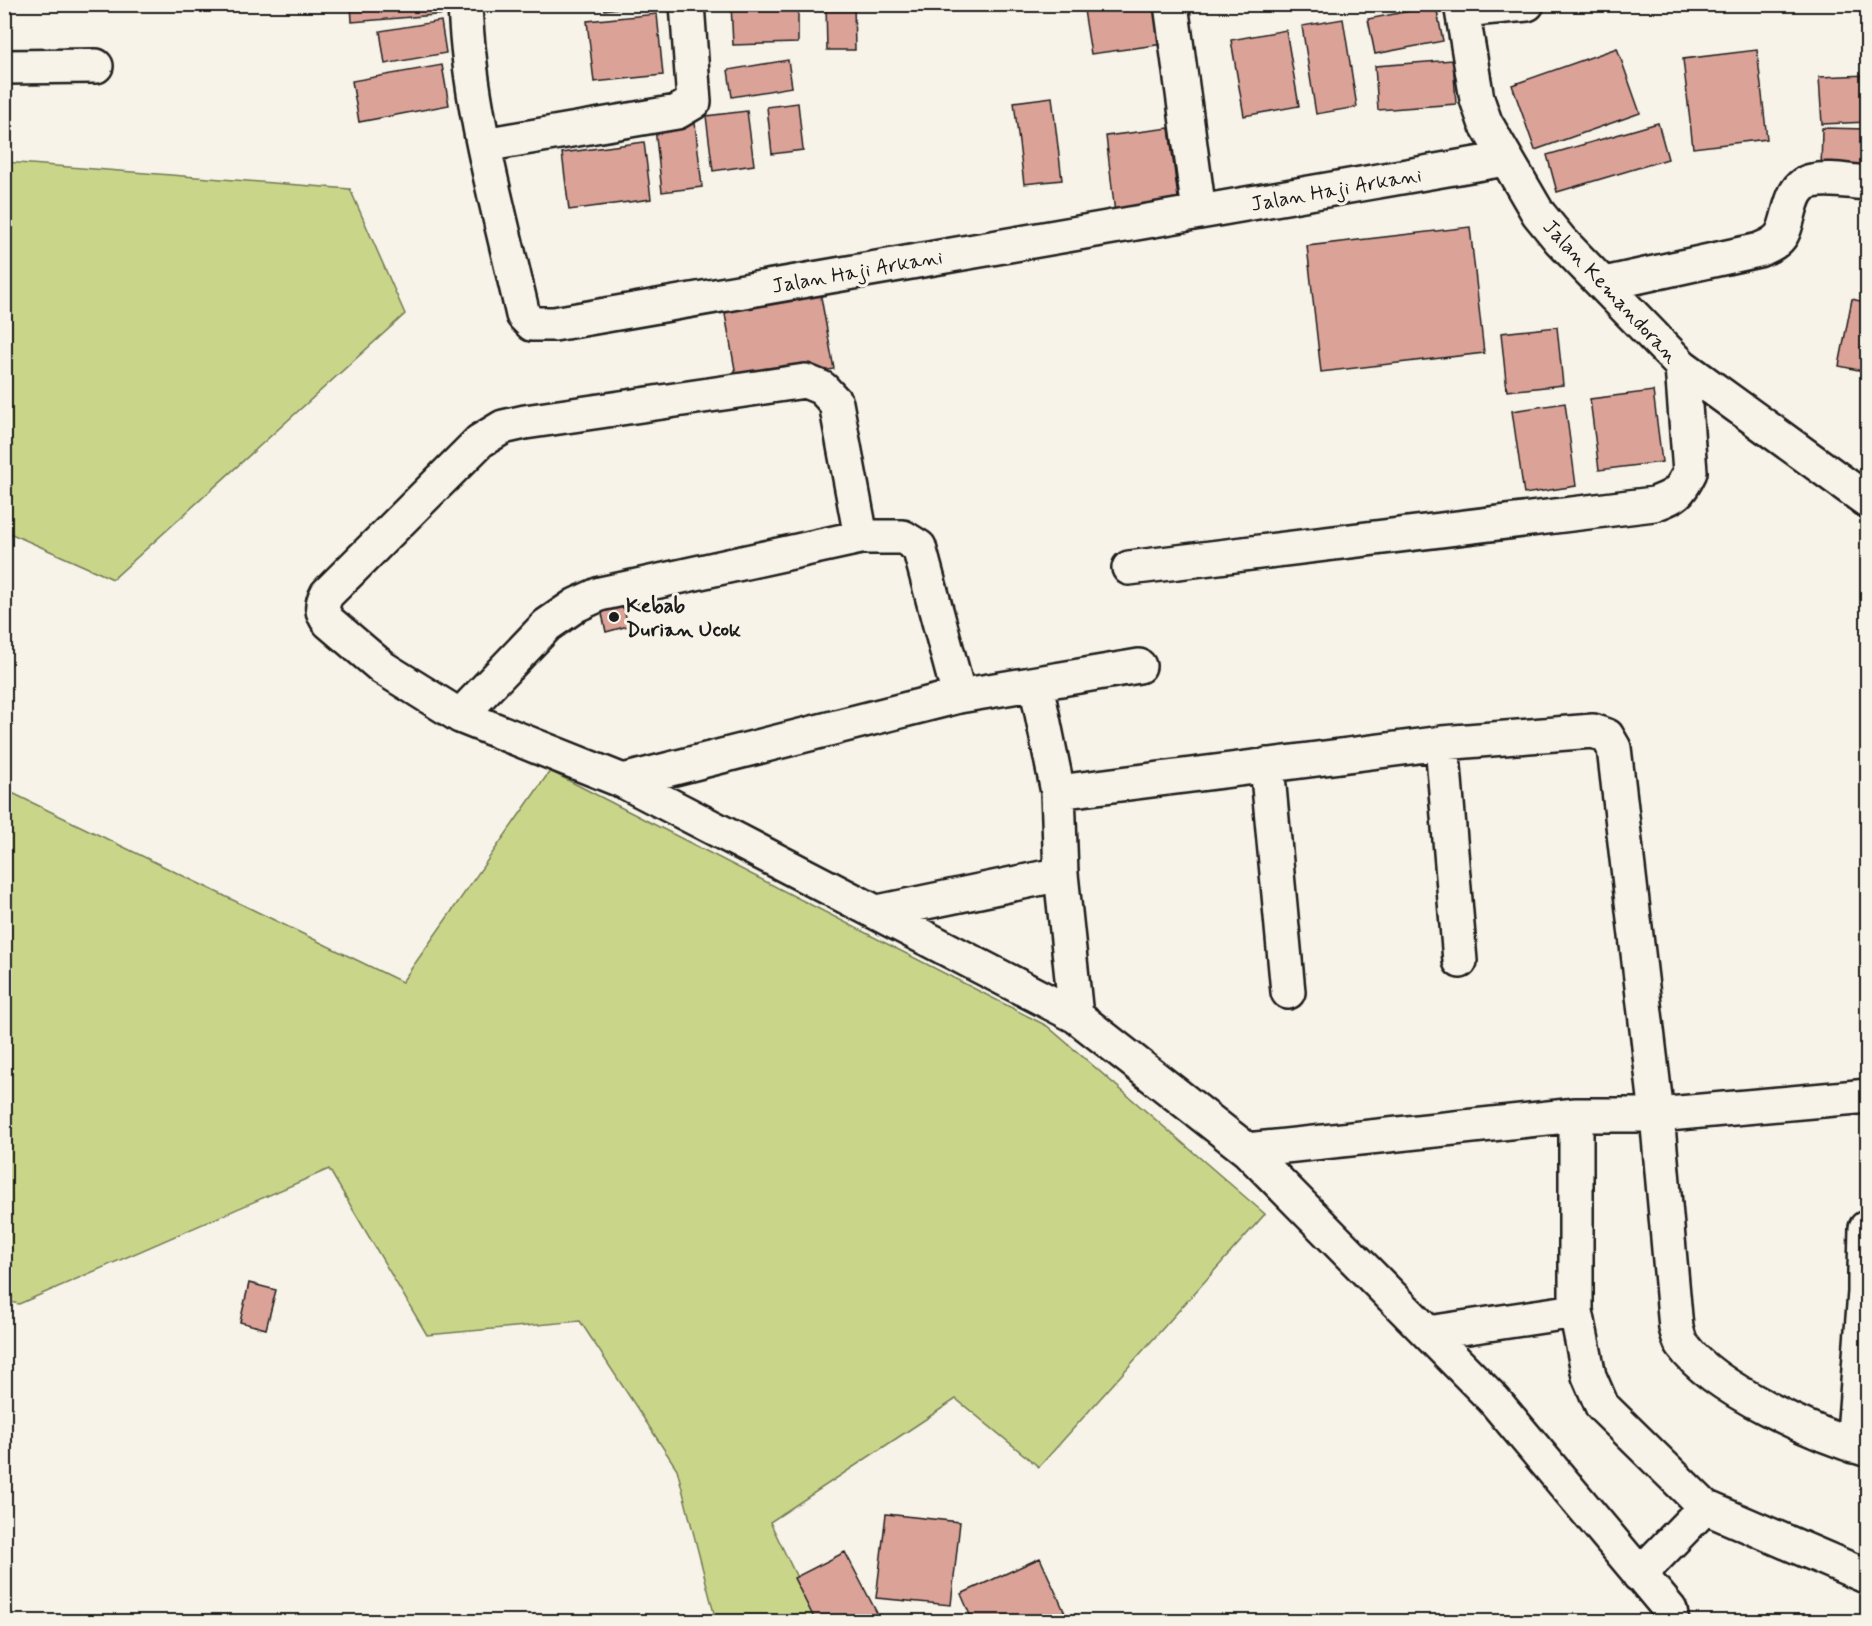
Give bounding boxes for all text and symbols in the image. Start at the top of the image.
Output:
street label: Jalan Haji Arkani [1249,161,1424,219]
street label: Jalan Kemandoran [1536,214,1685,370]
street label: Jalan Haji Arkani [770,243,945,301]
place label: Kebab Durian Ucok [626,592,741,644]
marker: Kebab Durian Ucok [607,610,621,624]

